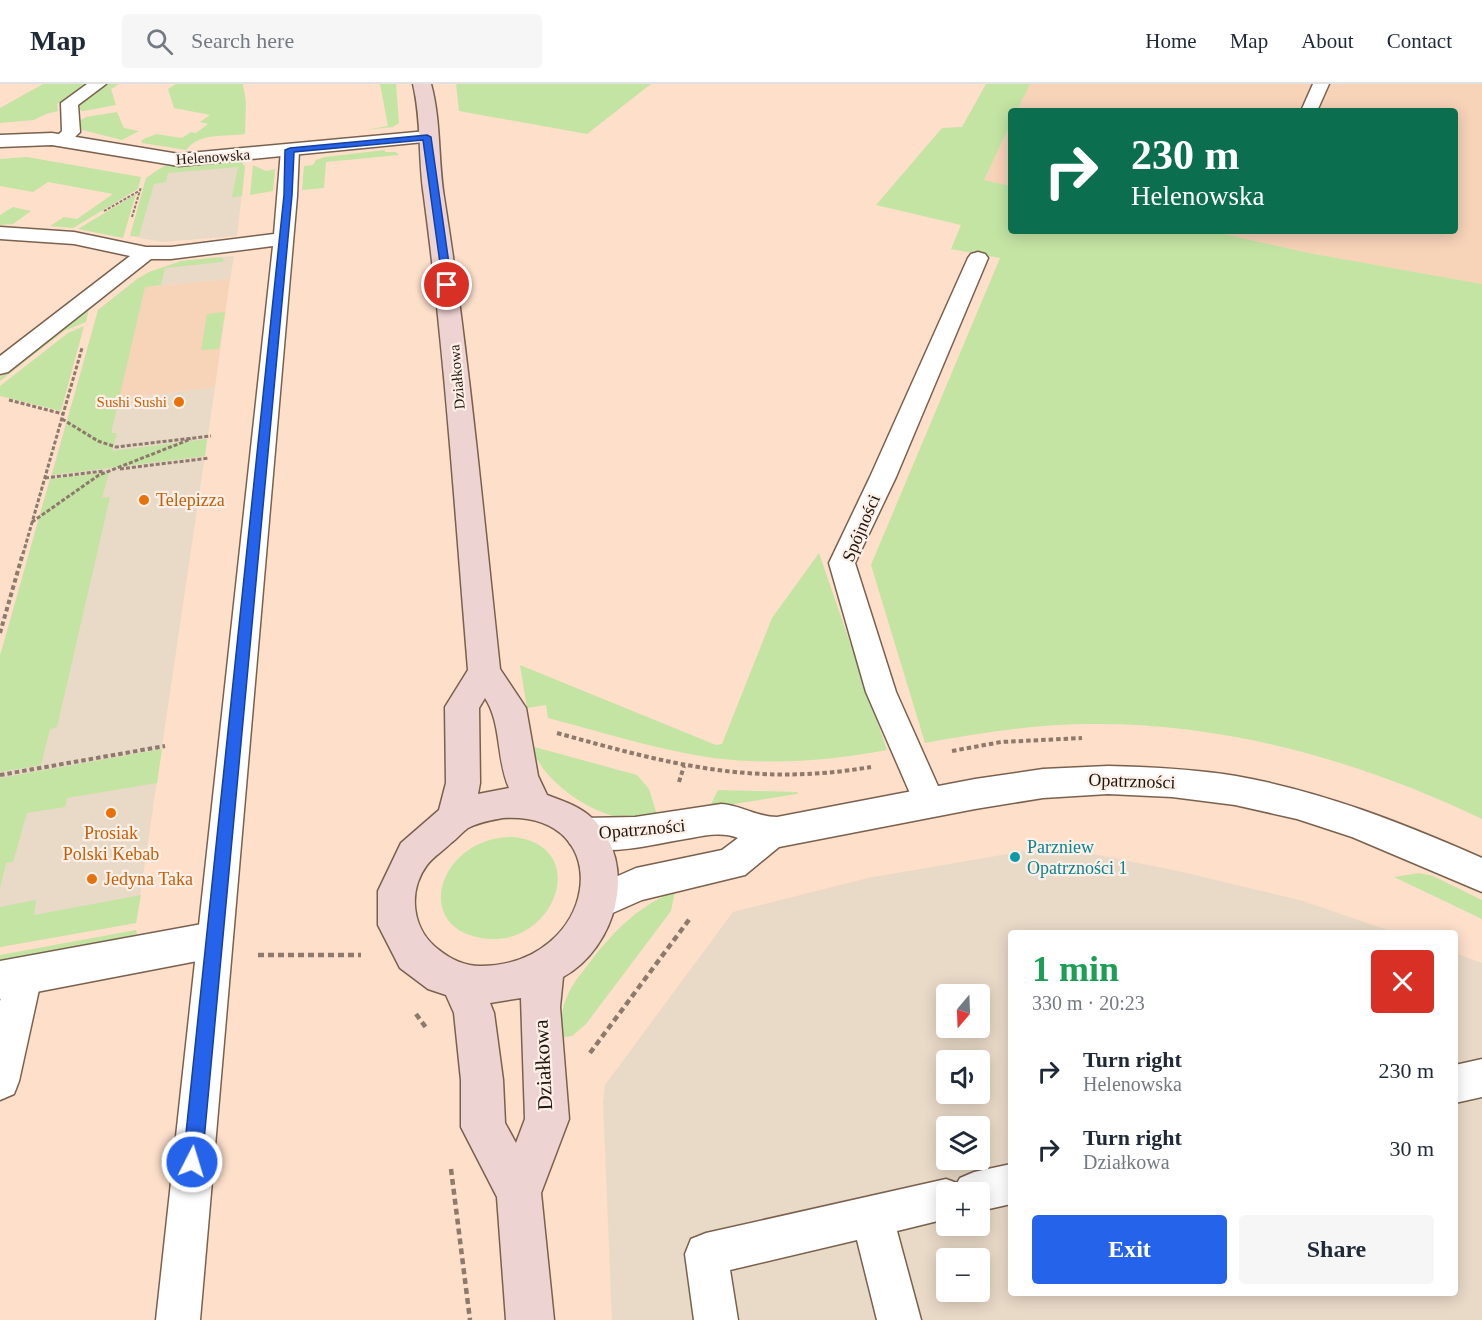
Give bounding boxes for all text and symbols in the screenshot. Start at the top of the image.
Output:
search box [122,14,542,68]
text: Map [30,25,86,56]
icon: search [143,25,176,58]
text: Search here [191,28,294,53]
text: Home [1145,29,1197,53]
text: Map [1230,29,1268,53]
text: About [1301,29,1354,53]
text: Contact [1387,29,1452,53]
icon: right [1032,132,1110,210]
text: 230 m [1131,132,1240,178]
street label: Helenowska [175,146,251,168]
text: Helenowska [1131,181,1264,211]
pin [421,259,472,310]
icon: arrive [430,268,463,301]
street label: Działkowa [446,344,468,410]
place label: Sushi Sushi [97,394,167,410]
marker: Sushi Sushi [172,395,186,409]
place label: Telepizza [156,490,225,510]
street label: Spójności [838,491,884,565]
marker: Telepizza [137,493,151,507]
street label: Opatrzności [1088,769,1176,793]
marker: Prosiak Polski Kebab [104,806,118,820]
street label: Opatrzności [598,815,686,843]
place label: Prosiak Polski Kebab [63,823,159,864]
place label: Parzniew Opatrzności 1 [1027,837,1127,878]
marker: Parzniew Opatrzności 1 [1008,850,1022,864]
place label: Jedyna Taka [104,869,193,889]
marker: Jedyna Taka [85,872,99,886]
text: 1 min [1032,949,1119,989]
button: close [1371,950,1434,1013]
north arrow [936,984,990,1038]
map controls [936,984,990,1302]
text: 330 m · 20:23 [1032,992,1145,1014]
street label: Działkowa [529,1018,557,1111]
text: Turn right [1083,1047,1182,1072]
button: sound [936,1050,990,1104]
icon: right [1032,1055,1065,1088]
text: 230 m [1378,1058,1434,1083]
text: Helenowska [1083,1073,1182,1095]
button: layers [936,1116,990,1170]
text: Turn right [1083,1125,1182,1150]
position arrow [160,1130,224,1194]
icon: right [1032,1133,1065,1166]
text: 30 m [1389,1136,1434,1161]
text: Działkowa [1083,1151,1170,1173]
button: + [936,1182,990,1236]
button: Exit [1032,1215,1227,1284]
button: Share [1239,1215,1434,1284]
button: − [936,1248,990,1302]

